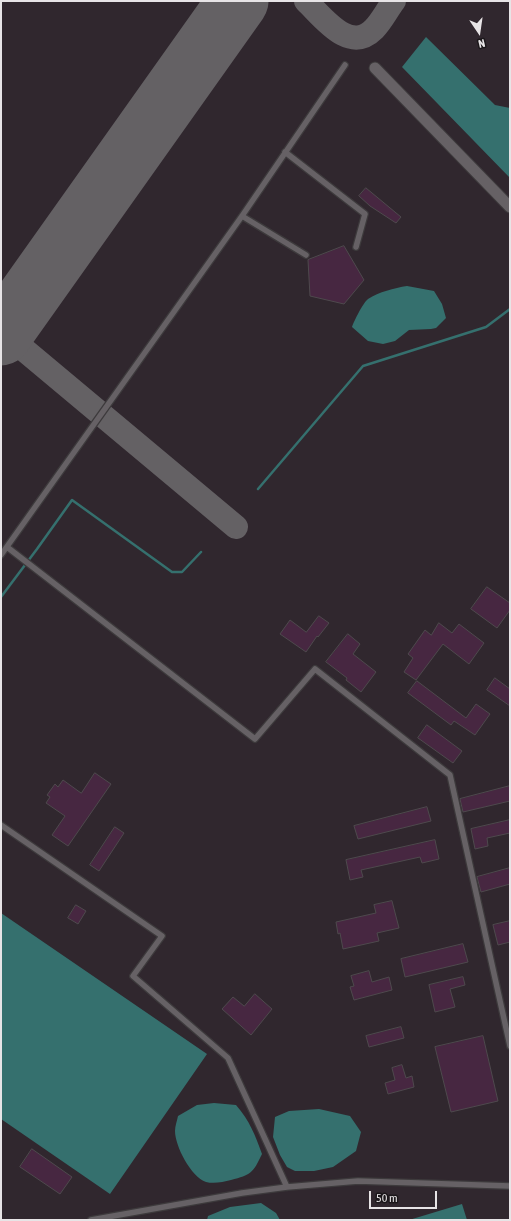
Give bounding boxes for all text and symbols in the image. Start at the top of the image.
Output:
north arrow [459,12,499,52]
text: N [477,37,486,50]
scale bar [371,1183,439,1209]
text: 50 m [376,1191,398,1205]

